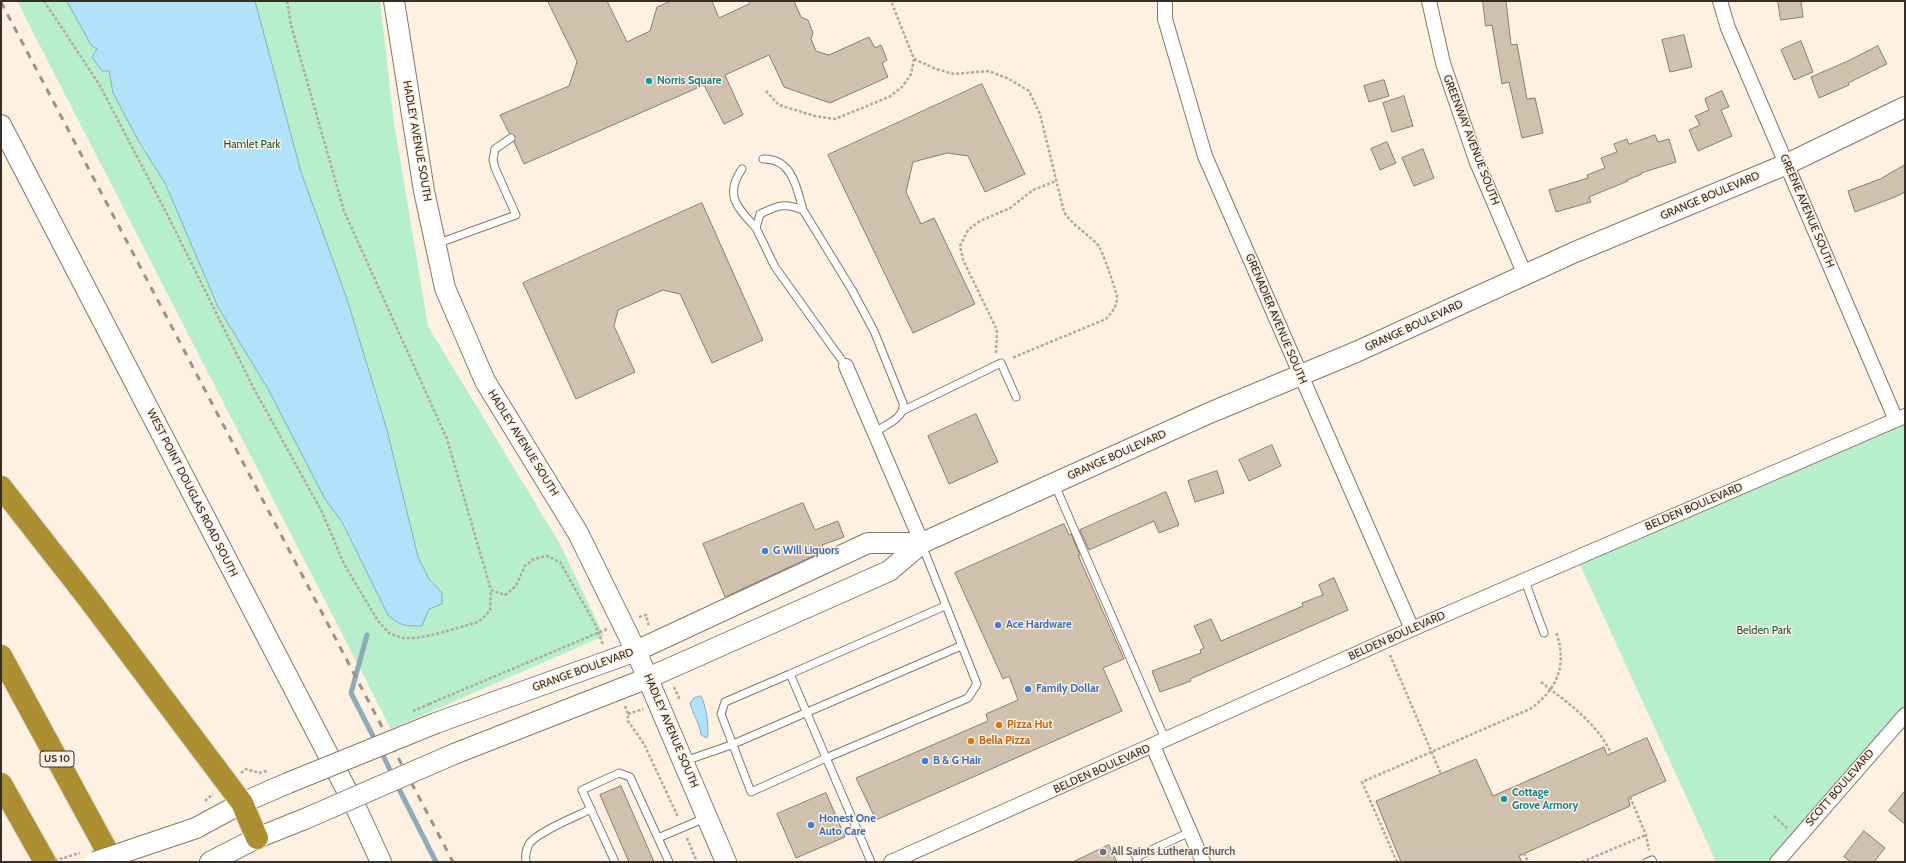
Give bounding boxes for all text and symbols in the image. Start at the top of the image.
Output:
street label: GREENWAY AVENUE SOUTH [1440,73,1502,207]
place label: Norris Square [657,74,721,88]
marker: Norris Square [644,76,654,86]
street label: HADLEY AVENUE SOUTH [400,79,434,203]
park label: Hamlet Park [224,138,280,152]
street label: GREENE AVENUE SOUTH [1777,152,1837,270]
street label: GRANGE BOULEVARD [1658,169,1762,223]
street label: GRENADIER AVENUE SOUTH [1242,252,1310,386]
street label: GRANGE BOULEVARD [1363,297,1465,355]
street label: HADLEY AVENUE SOUTH [485,387,561,499]
street label: WEST POINT DOUGLAS ROAD SOUTH [144,407,240,579]
street label: GRANGE BOULEVARD [1066,427,1168,483]
street label: BELDEN BOULEVARD [1643,480,1745,534]
place label: G Will Liquors [773,544,839,558]
marker: G Will Liquors [760,546,770,556]
street label: BELDEN BOULEVARD [1347,609,1447,663]
place label: Ace Hardware [1006,618,1072,632]
marker: Ace Hardware [993,620,1003,630]
park label: Belden Park [1737,624,1791,638]
street label: GRANGE BOULEVARD [531,646,635,694]
street label: HADLEY AVENUE SOUTH [641,672,701,790]
place label: Family Dollar [1036,682,1099,696]
marker: Family Dollar [1023,684,1033,694]
place label: Pizza Hut [1007,718,1052,732]
marker: Pizza Hut [994,720,1004,730]
place label: Bella Pizza [979,734,1030,748]
marker: Bella Pizza [966,736,976,746]
street label: BELDEN BOULEVARD [1052,742,1152,796]
street label: SCOTT BOULEVARD [1803,747,1877,829]
road number: US 10 [40,751,74,767]
place label: B & G Hair [933,754,981,768]
marker: B & G Hair [920,756,930,766]
place label: Cottage Grove Armory [1512,786,1578,812]
marker: Cottage Grove Armory [1499,794,1509,804]
place label: Honest One Auto Care [819,812,876,838]
marker: Honest One Auto Care [806,820,816,830]
place label: All Saints Lutheran Church [1111,845,1235,859]
marker: All Saints Lutheran Church [1098,847,1108,857]

